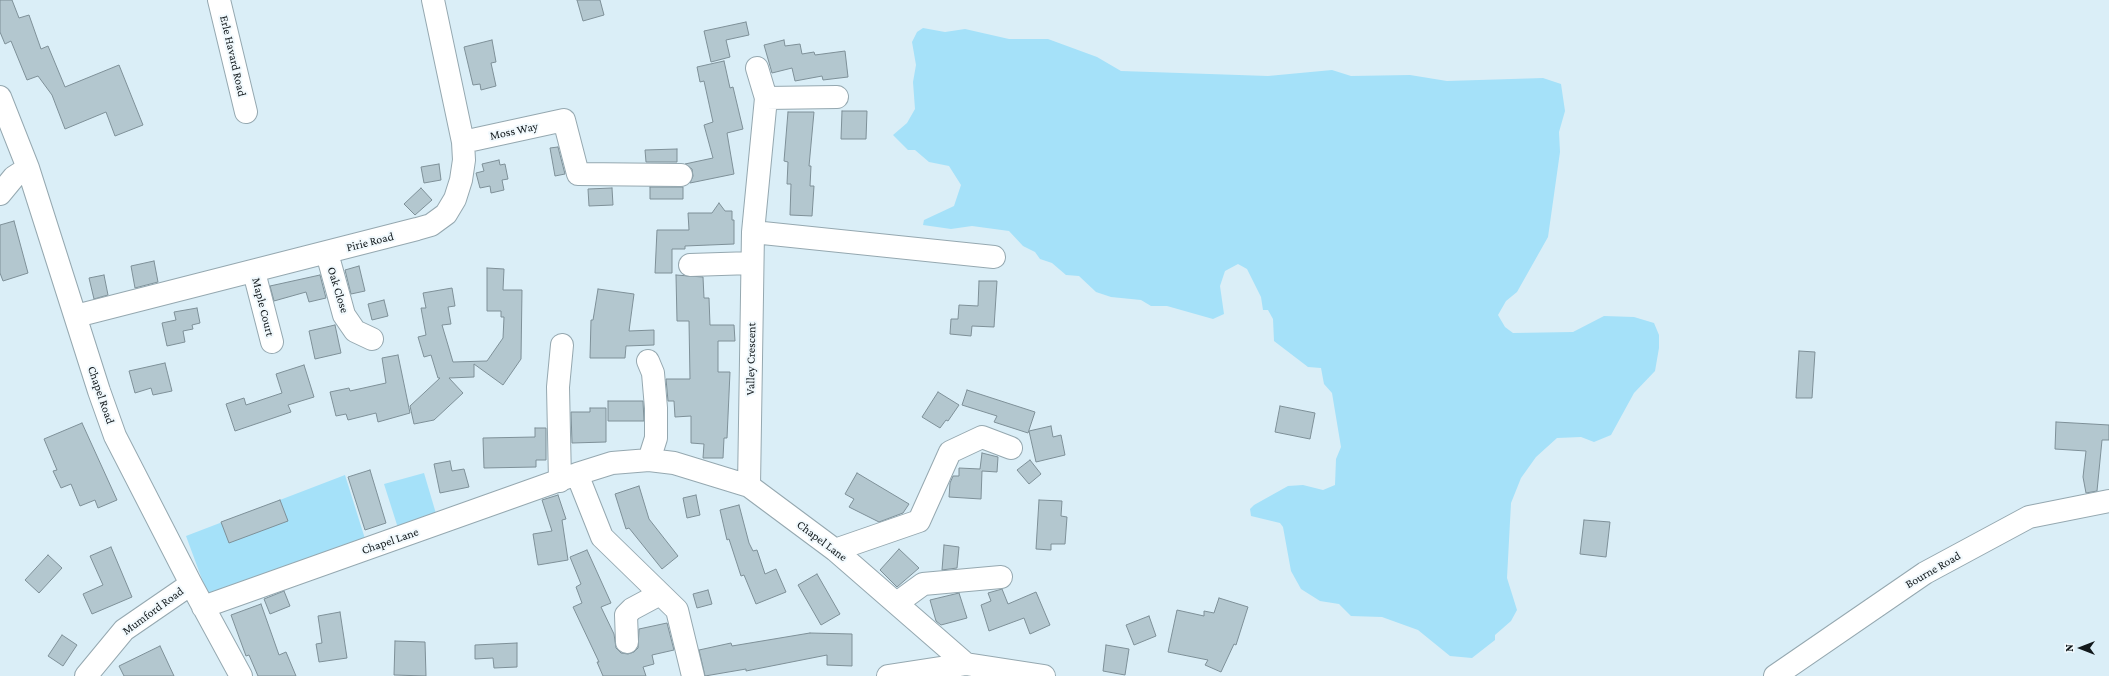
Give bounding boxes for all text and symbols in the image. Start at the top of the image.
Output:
street label: Erle Havard Road [217,14,249,98]
street label: Moss Way [488,119,540,143]
street label: Pirie Road [345,229,395,255]
street label: Oak Close [324,265,352,315]
street label: Maple Court [249,276,277,338]
street label: Valley Crescent [743,322,759,396]
street label: Chapel Road [84,364,118,426]
street label: Chapel Lane [794,517,850,565]
street label: Chapel Lane [360,525,420,557]
street label: Bourne Road [1903,548,1963,592]
street label: Mumford Road [120,584,186,638]
north arrow [2061,628,2101,668]
text: N [2063,644,2075,652]

